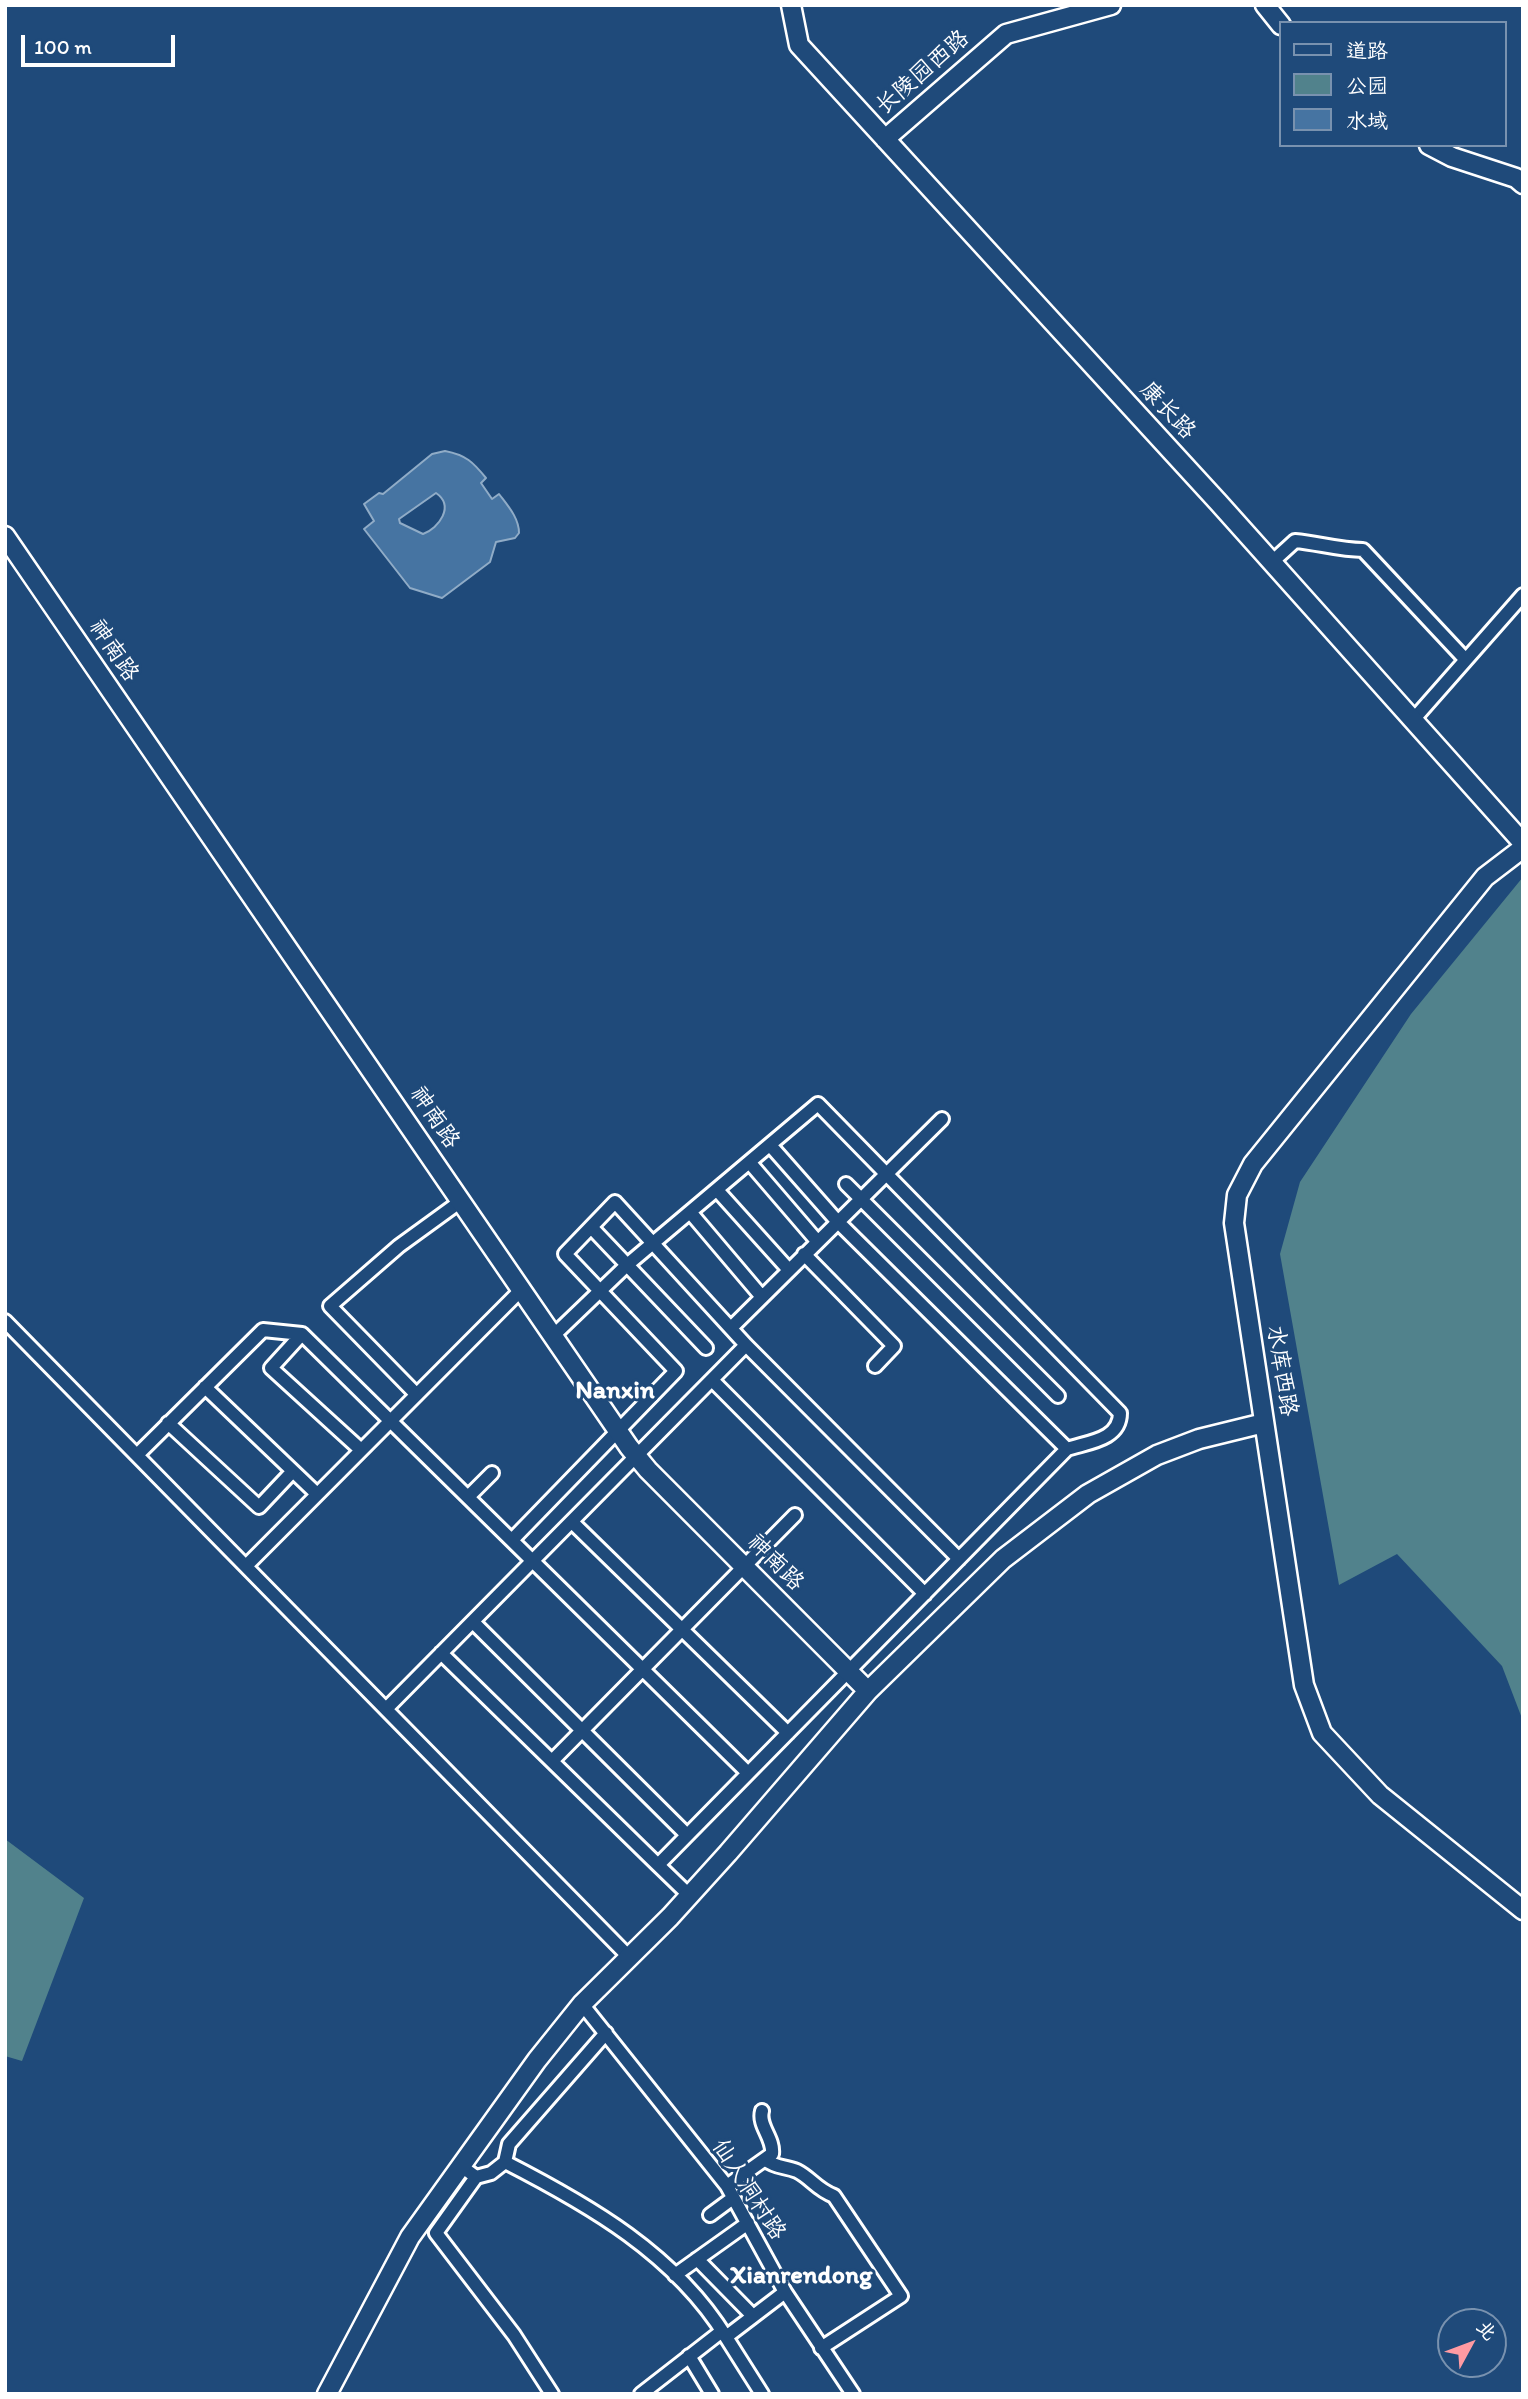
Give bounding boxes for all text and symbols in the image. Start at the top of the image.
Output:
scale bar [24,21,178,65]
legend [1280,21,1507,147]
street label: 长陵园西路 [871,25,975,121]
text: 100 m [34,34,92,59]
text: 道路 [1346,38,1388,63]
text: 公园 [1346,73,1388,98]
text: 水域 [1346,108,1388,133]
street label: 康长路 [1133,376,1201,446]
street label: 神南路 [82,615,144,687]
street label: 神南路 [403,1082,465,1154]
street label: 水库西路 [1260,1323,1302,1419]
district label: Nanxin [575,1375,655,1407]
street label: 神南路 [741,1529,809,1597]
street label: 仙人洞村路 [705,2134,791,2246]
district label: Xianrendong [730,2260,872,2292]
north arrow [1437,2308,1507,2378]
text: 北 [1472,2315,1502,2345]

